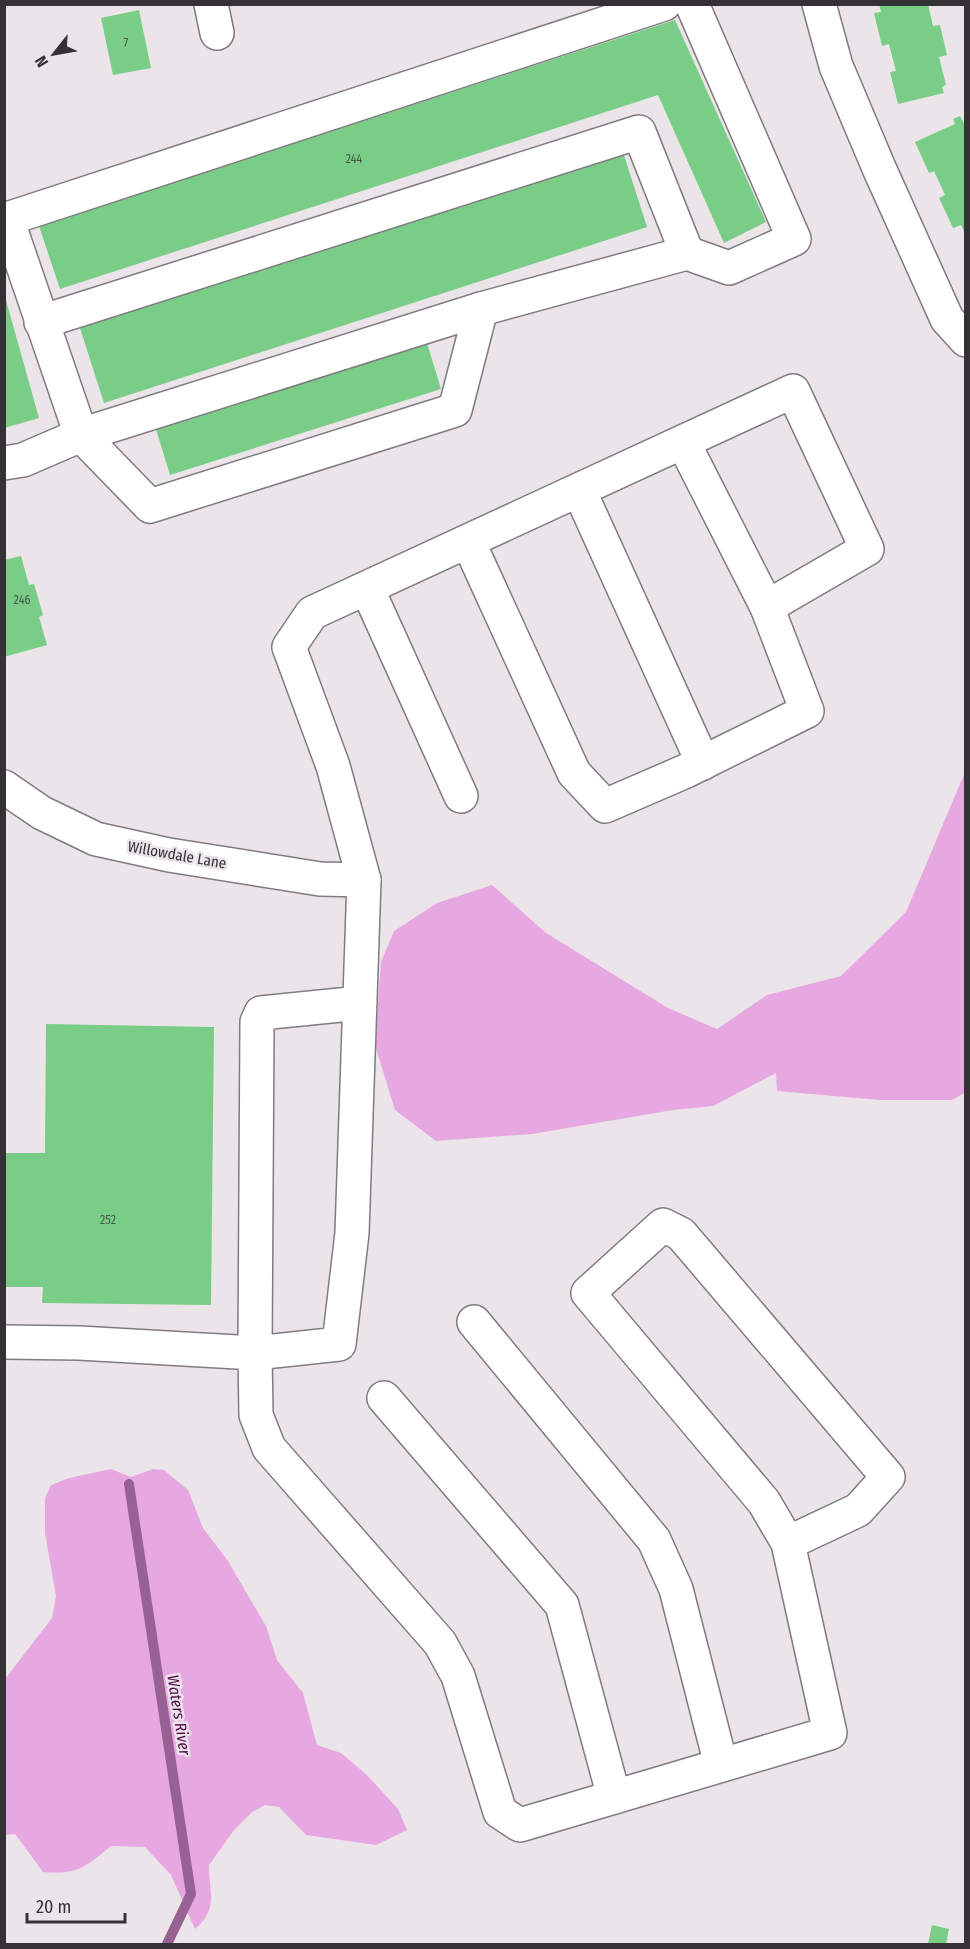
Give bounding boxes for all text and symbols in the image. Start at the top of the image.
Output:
north arrow [24,24,84,84]
house number: 7 [124,36,129,50]
text: N [31,52,52,70]
house number: 244 [346,152,363,166]
house number: 246 [14,593,30,607]
street label: Willowdale Lane [126,837,228,873]
house number: 252 [100,1213,116,1227]
water label: Waters River [163,1673,195,1757]
scale bar [27,1886,124,1924]
text: 20 m [36,1896,71,1918]

